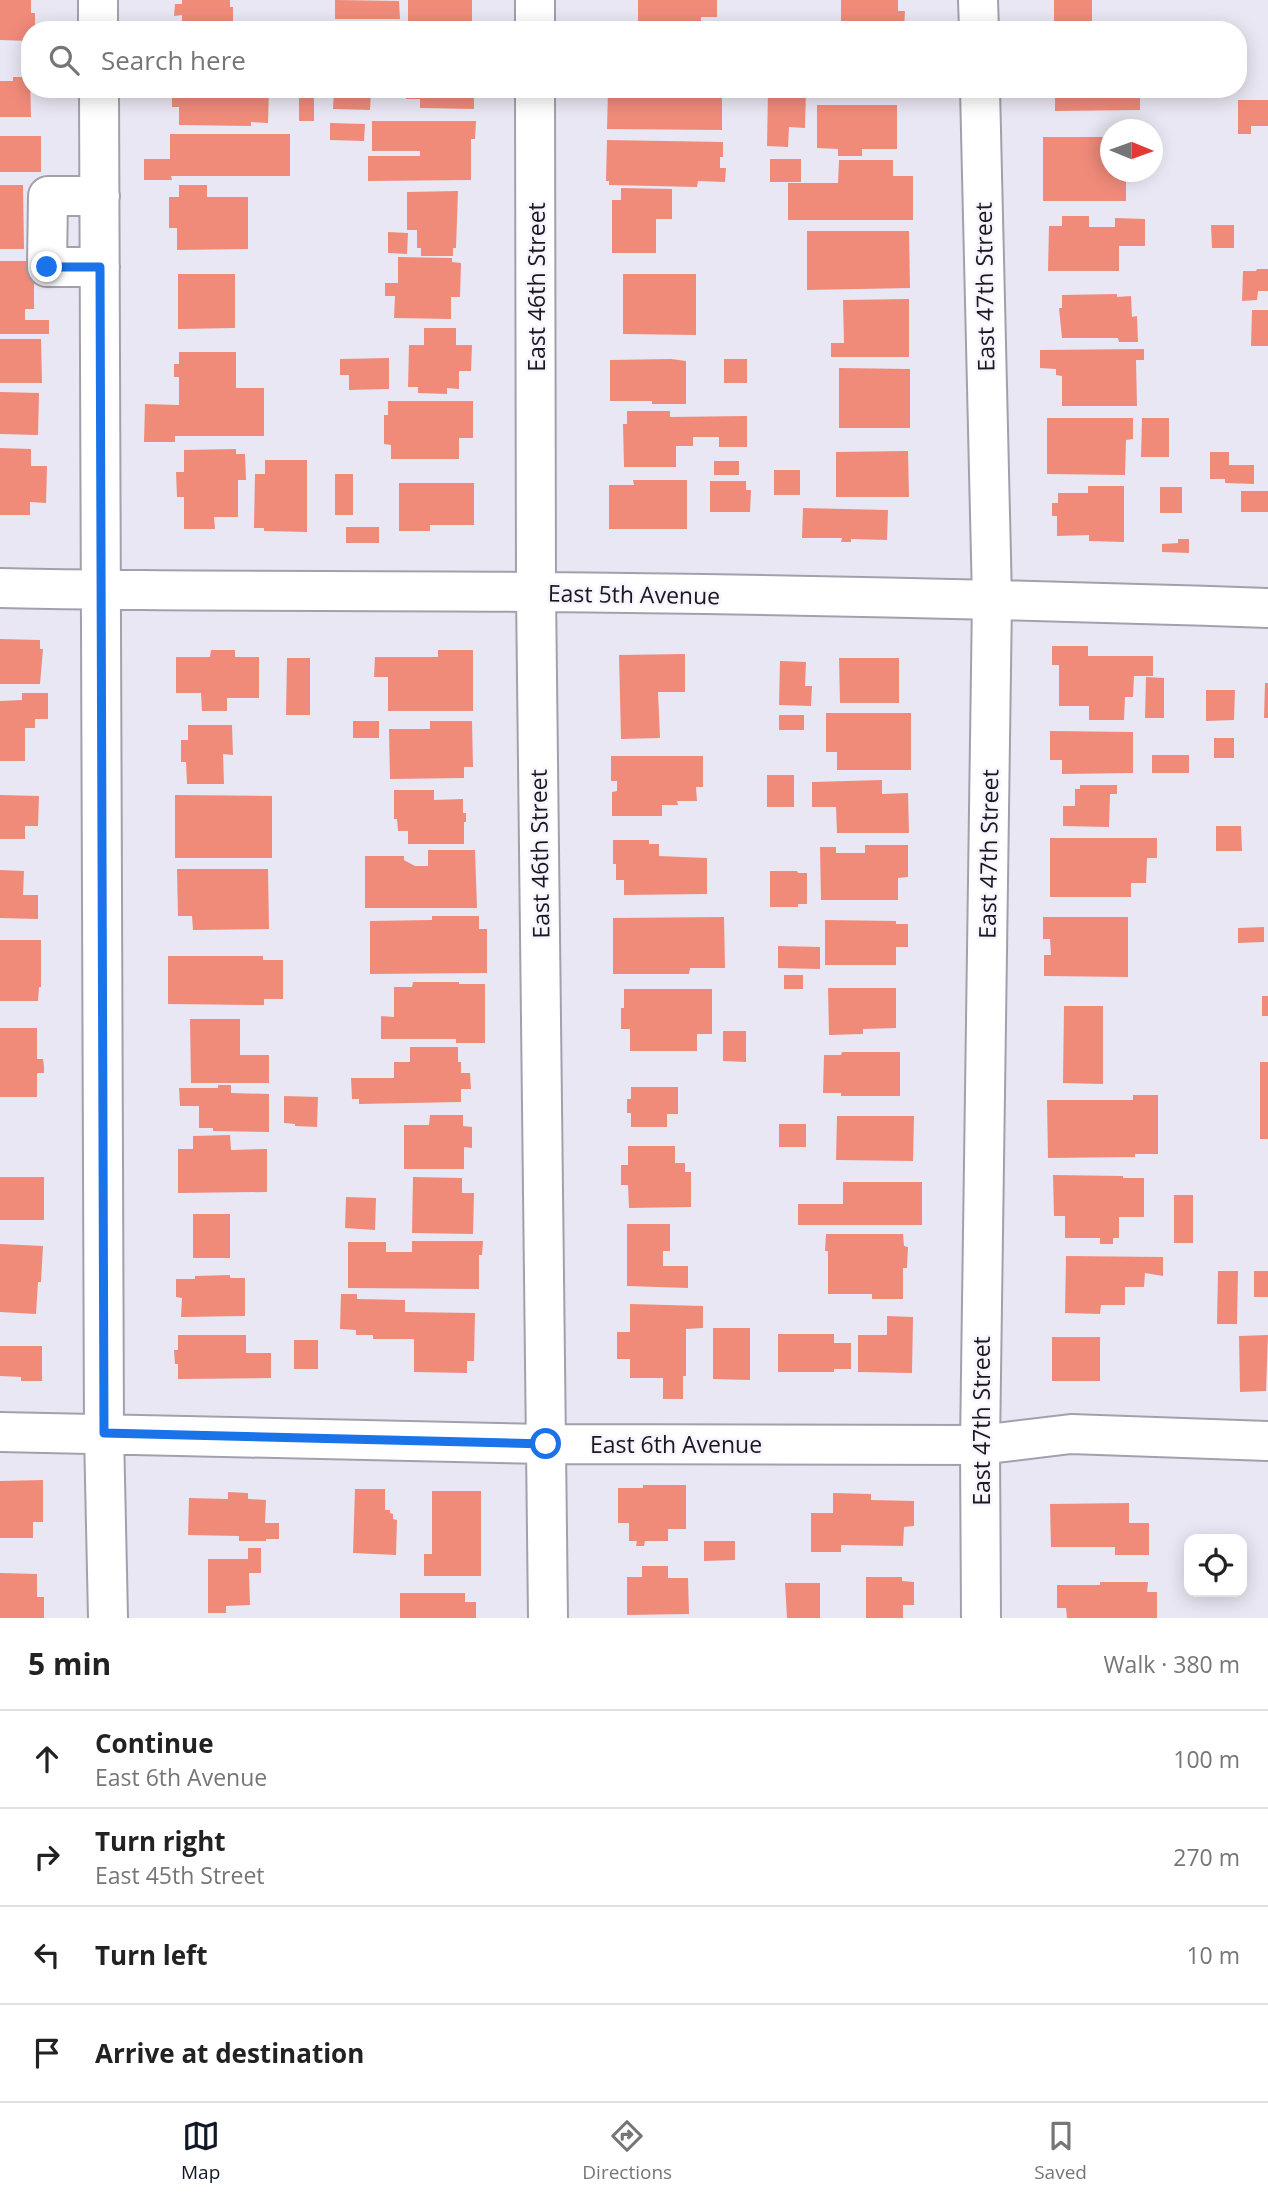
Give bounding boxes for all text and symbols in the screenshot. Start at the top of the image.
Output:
search box [21,21,1247,98]
icon: search [45,41,83,79]
text: Search here [101,42,246,78]
north arrow [1100,119,1163,182]
street label: East 46th Street [520,202,552,372]
street label: East 47th Street [967,202,1001,372]
route end [31,251,62,282]
street label: East 5th Avenue [548,576,720,612]
street label: East 46th Street [522,769,556,939]
street label: East 47th Street [971,769,1005,939]
street label: East 47th Street [965,1336,997,1506]
route start [530,1428,561,1459]
street label: East 6th Avenue [590,1428,762,1460]
map controls [1184,1534,1247,1597]
button: locate [1184,1534,1247,1597]
text: 5 min [28,1643,111,1684]
text: Walk · 380 m [1103,1648,1240,1680]
text: Continue [95,1725,214,1761]
icon: ahead [28,1740,66,1778]
text: 100 m [1173,1743,1240,1775]
text: East 6th Avenue [95,1761,267,1793]
text: Turn right [95,1823,226,1859]
icon: right [28,1838,66,1876]
text: 270 m [1173,1841,1240,1873]
text: East 45th Street [95,1859,265,1891]
icon: left [28,1936,66,1974]
text: Turn left [95,1937,207,1973]
text: 10 m [1186,1939,1240,1971]
icon: arrive [28,2034,66,2072]
text: Arrive at destination [95,2035,364,2071]
tab: Map [181,2117,220,2185]
tab: Directions [582,2117,672,2185]
tab: Saved [1034,2117,1087,2185]

